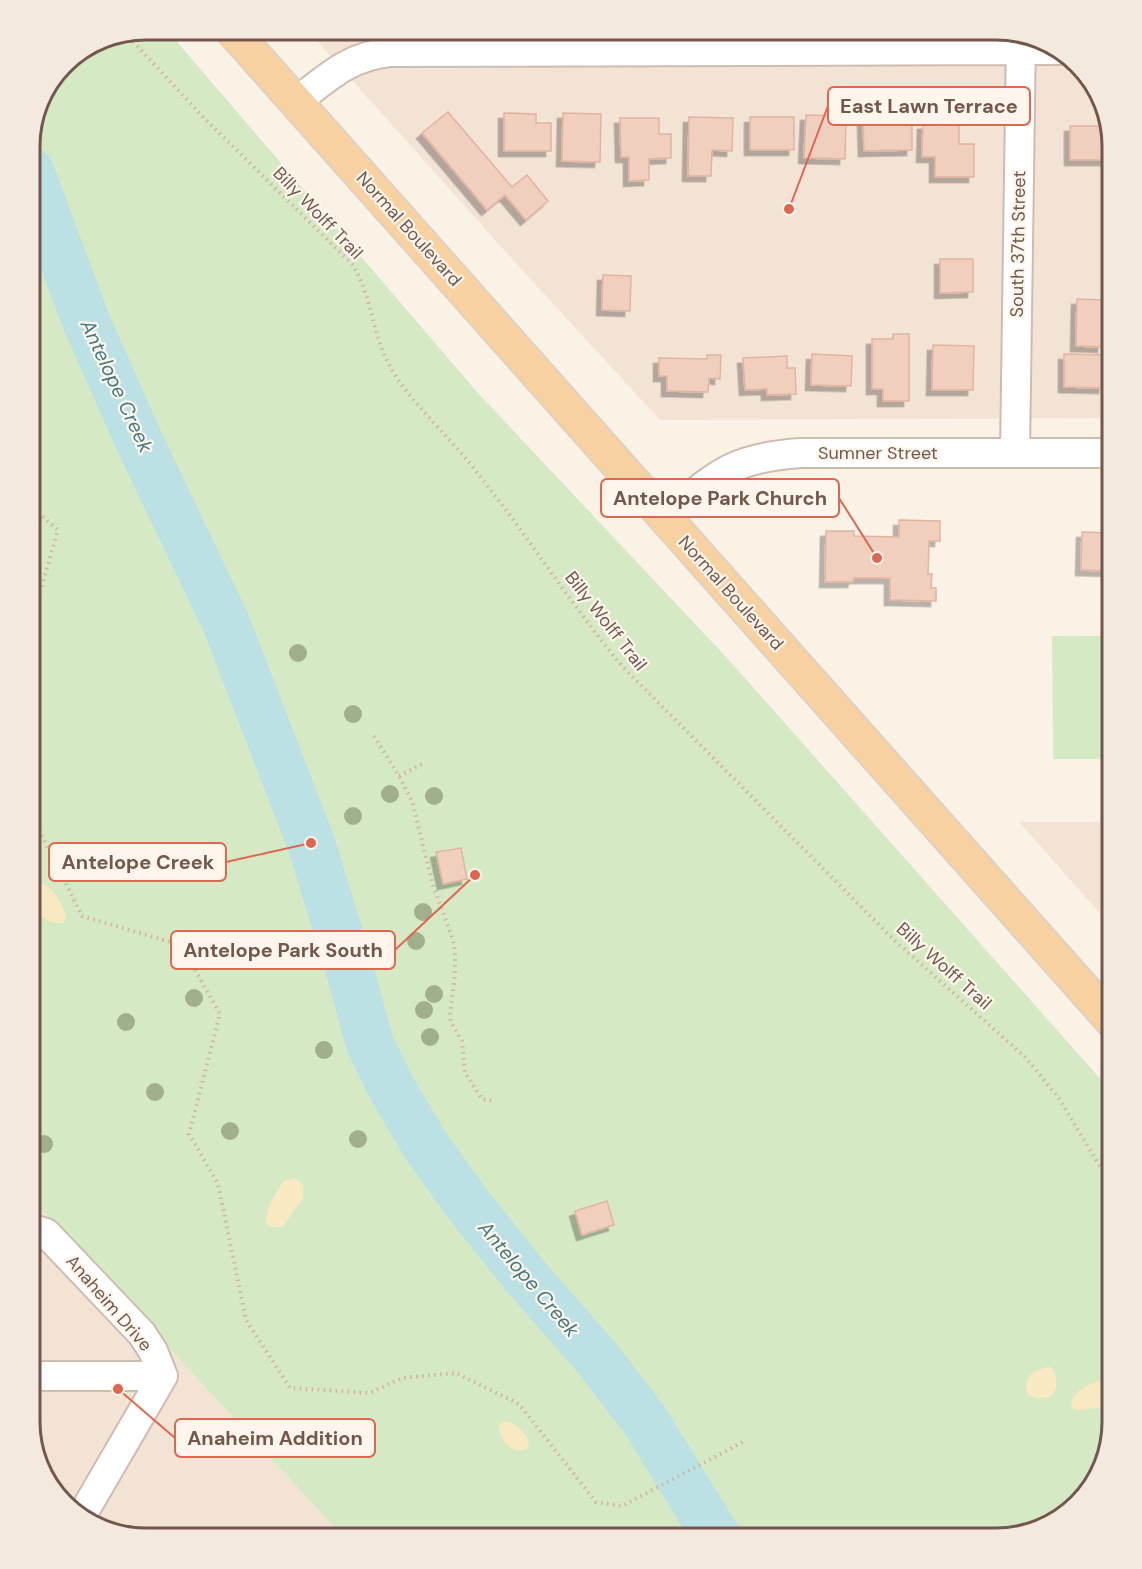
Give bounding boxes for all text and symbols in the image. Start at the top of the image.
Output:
callout: East Lawn Terrace [828,87,1030,125]
text: East Lawn Terrace [840,93,1018,119]
street label: Billy Wolff Trail [268,161,368,265]
street label: Normal Boulevard [351,167,467,291]
street label: South 37th Street [1005,170,1031,318]
water label: Antelope Creek [74,314,160,457]
street label: Sumner Street [818,441,938,465]
callout: Antelope Park Church [601,479,839,517]
text: Antelope Park Church [613,485,827,511]
street label: Normal Boulevard [673,531,789,655]
street label: Billy Wolff Trail [560,566,652,676]
callout: Antelope Creek [49,843,226,881]
text: Antelope Creek [62,849,215,875]
street label: Billy Wolff Trail [891,917,997,1015]
callout: Antelope Park South [171,931,395,969]
text: Antelope Park South [183,937,383,963]
water label: Antelope Creek [472,1215,586,1343]
street label: Anaheim Drive [60,1250,158,1356]
callout: Anaheim Addition [175,1419,375,1457]
text: Anaheim Addition [187,1425,363,1451]

